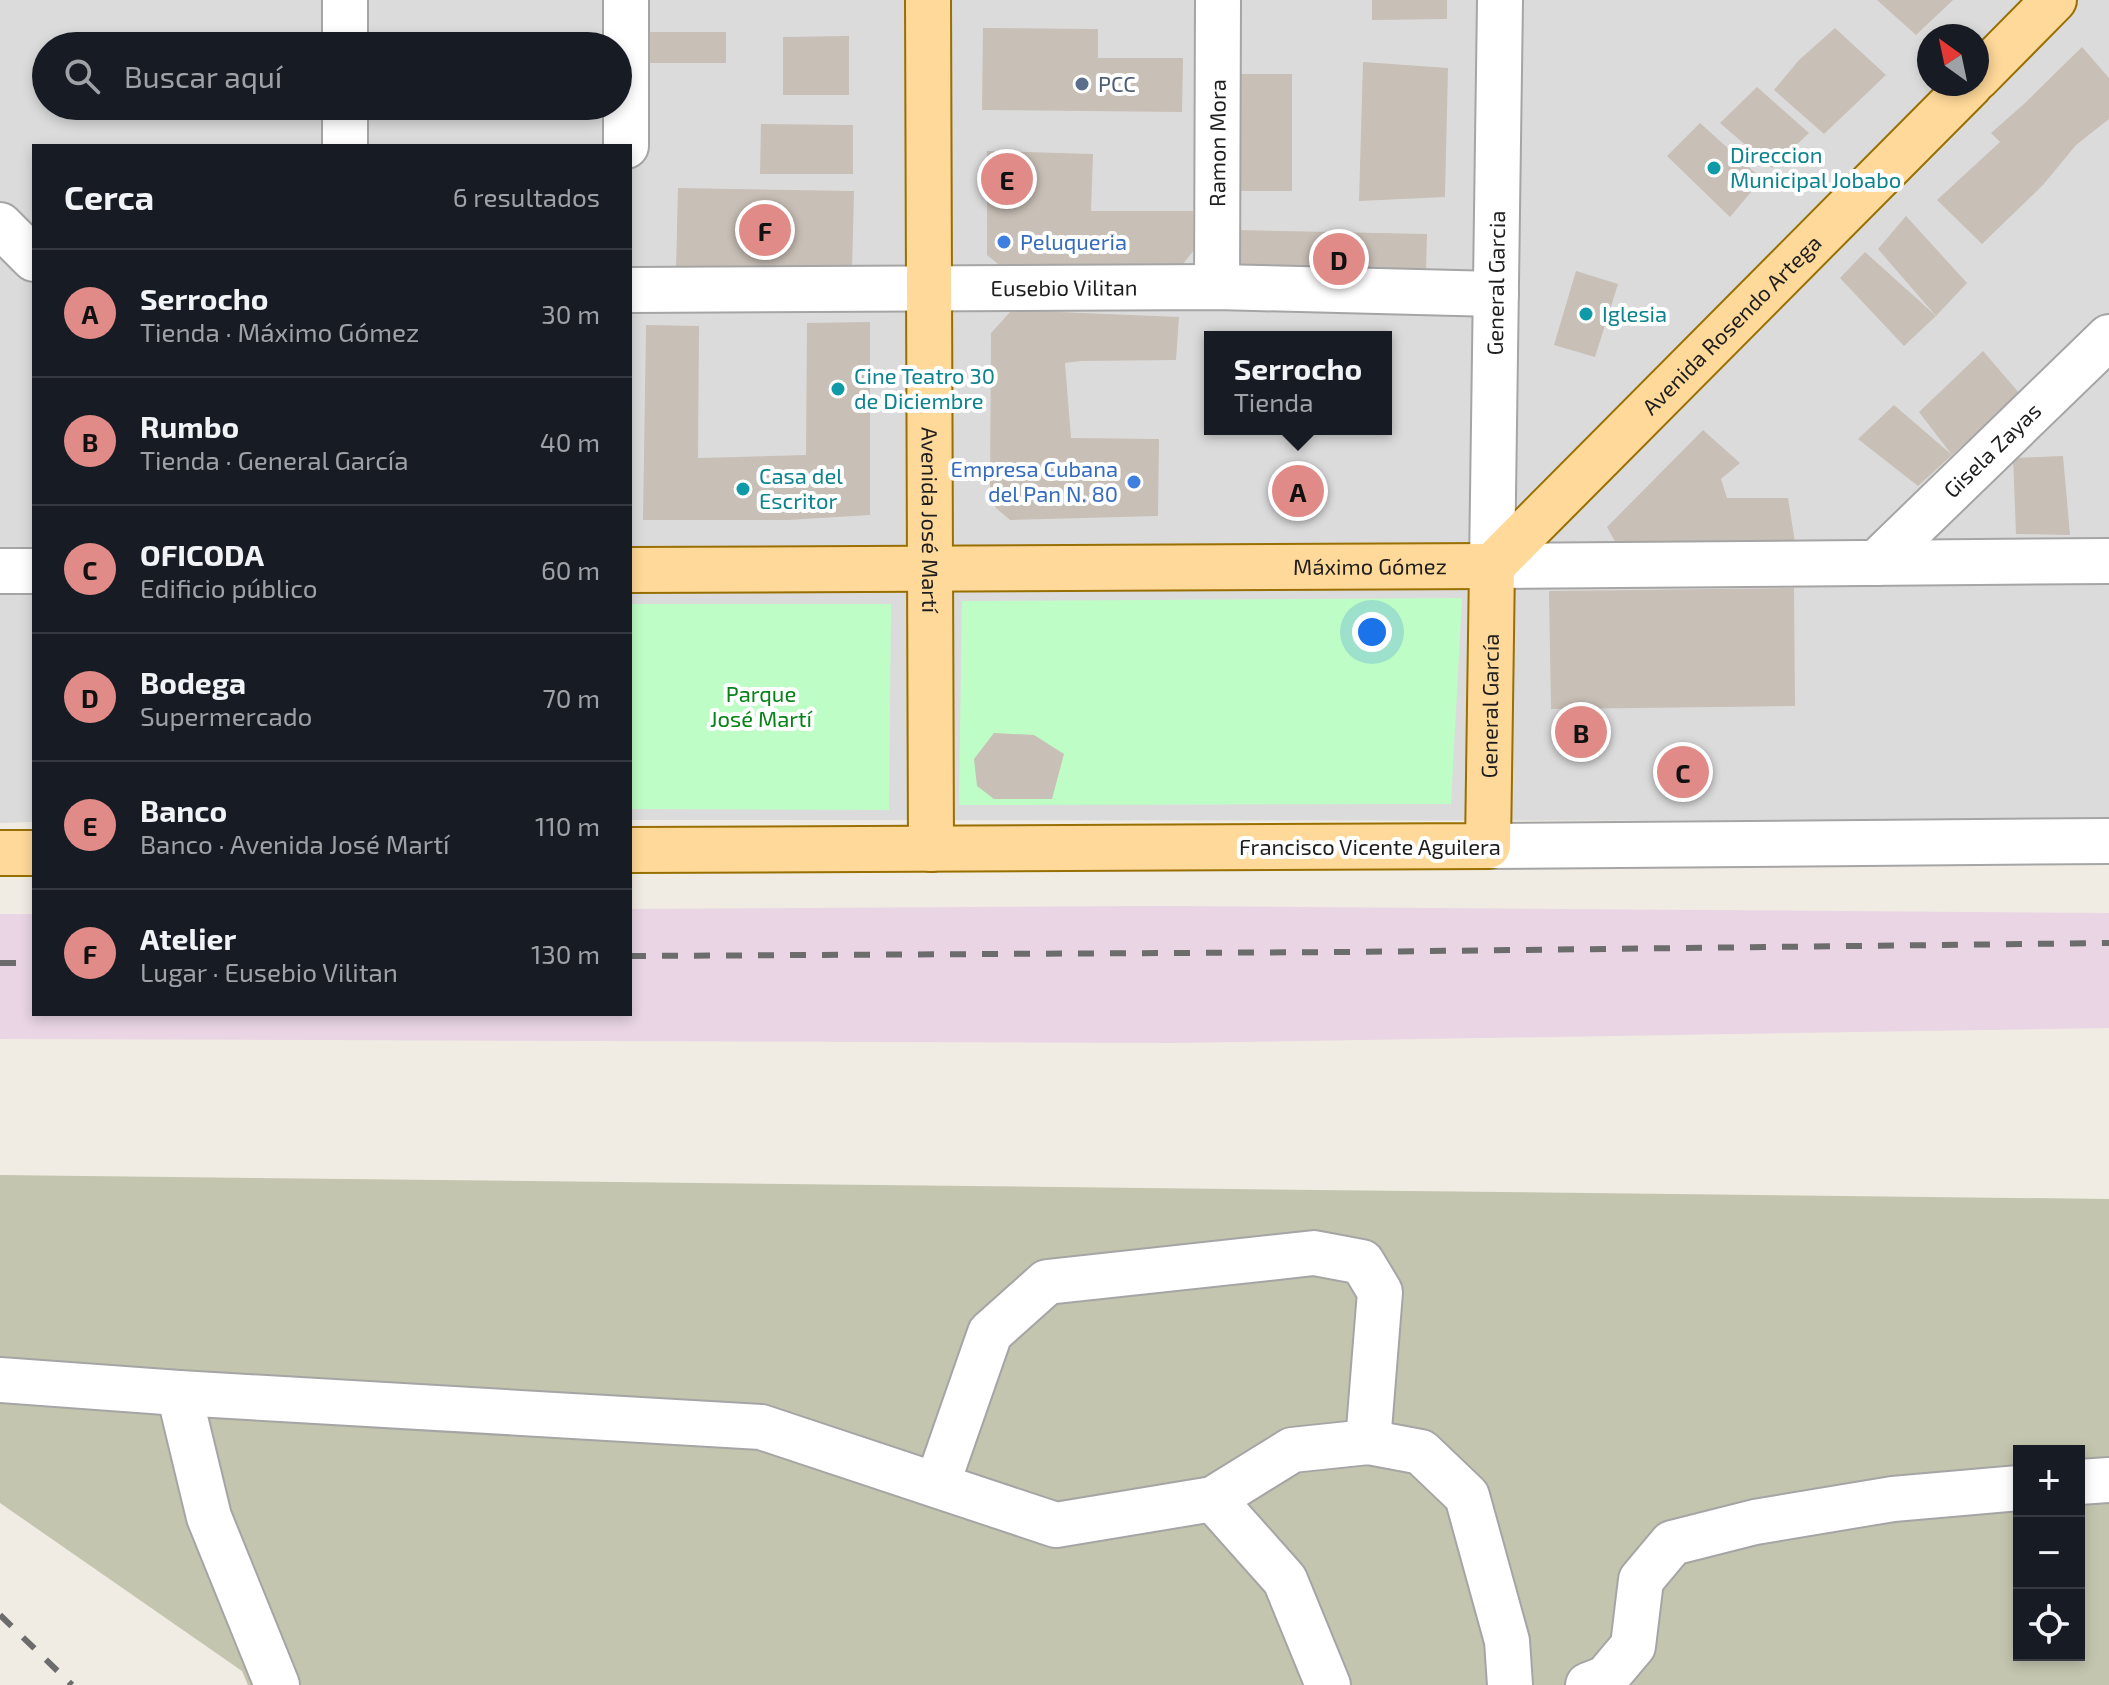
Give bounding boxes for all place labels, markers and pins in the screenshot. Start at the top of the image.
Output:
place label: PCC [1098,70,1136,96]
marker: PCC [1073,75,1091,93]
place label: Direccion Municipal Jobabo [1730,141,1901,192]
pin: E [981,149,1033,209]
marker: Direccion Municipal Jobabo [1705,159,1723,177]
pin: F [739,200,791,260]
place label: Peluqueria [1020,228,1127,254]
pin: D [1313,229,1365,289]
marker: Peluqueria [995,233,1013,251]
place label: Iglesia [1602,300,1667,326]
marker: Iglesia [1577,305,1595,323]
place label: Cine Teatro 30 de Diciembre [854,362,995,413]
marker: Cine Teatro 30 de Diciembre [829,380,847,398]
place label: Empresa Cubana del Pan N. 80 [951,455,1118,506]
pin: A [1272,461,1324,521]
place label: Casa del Escritor [759,462,843,513]
marker: Empresa Cubana del Pan N. 80 [1125,473,1143,491]
marker: Casa del Escritor [734,480,752,498]
pin: B [1555,702,1607,762]
pin: C [1657,742,1709,802]

